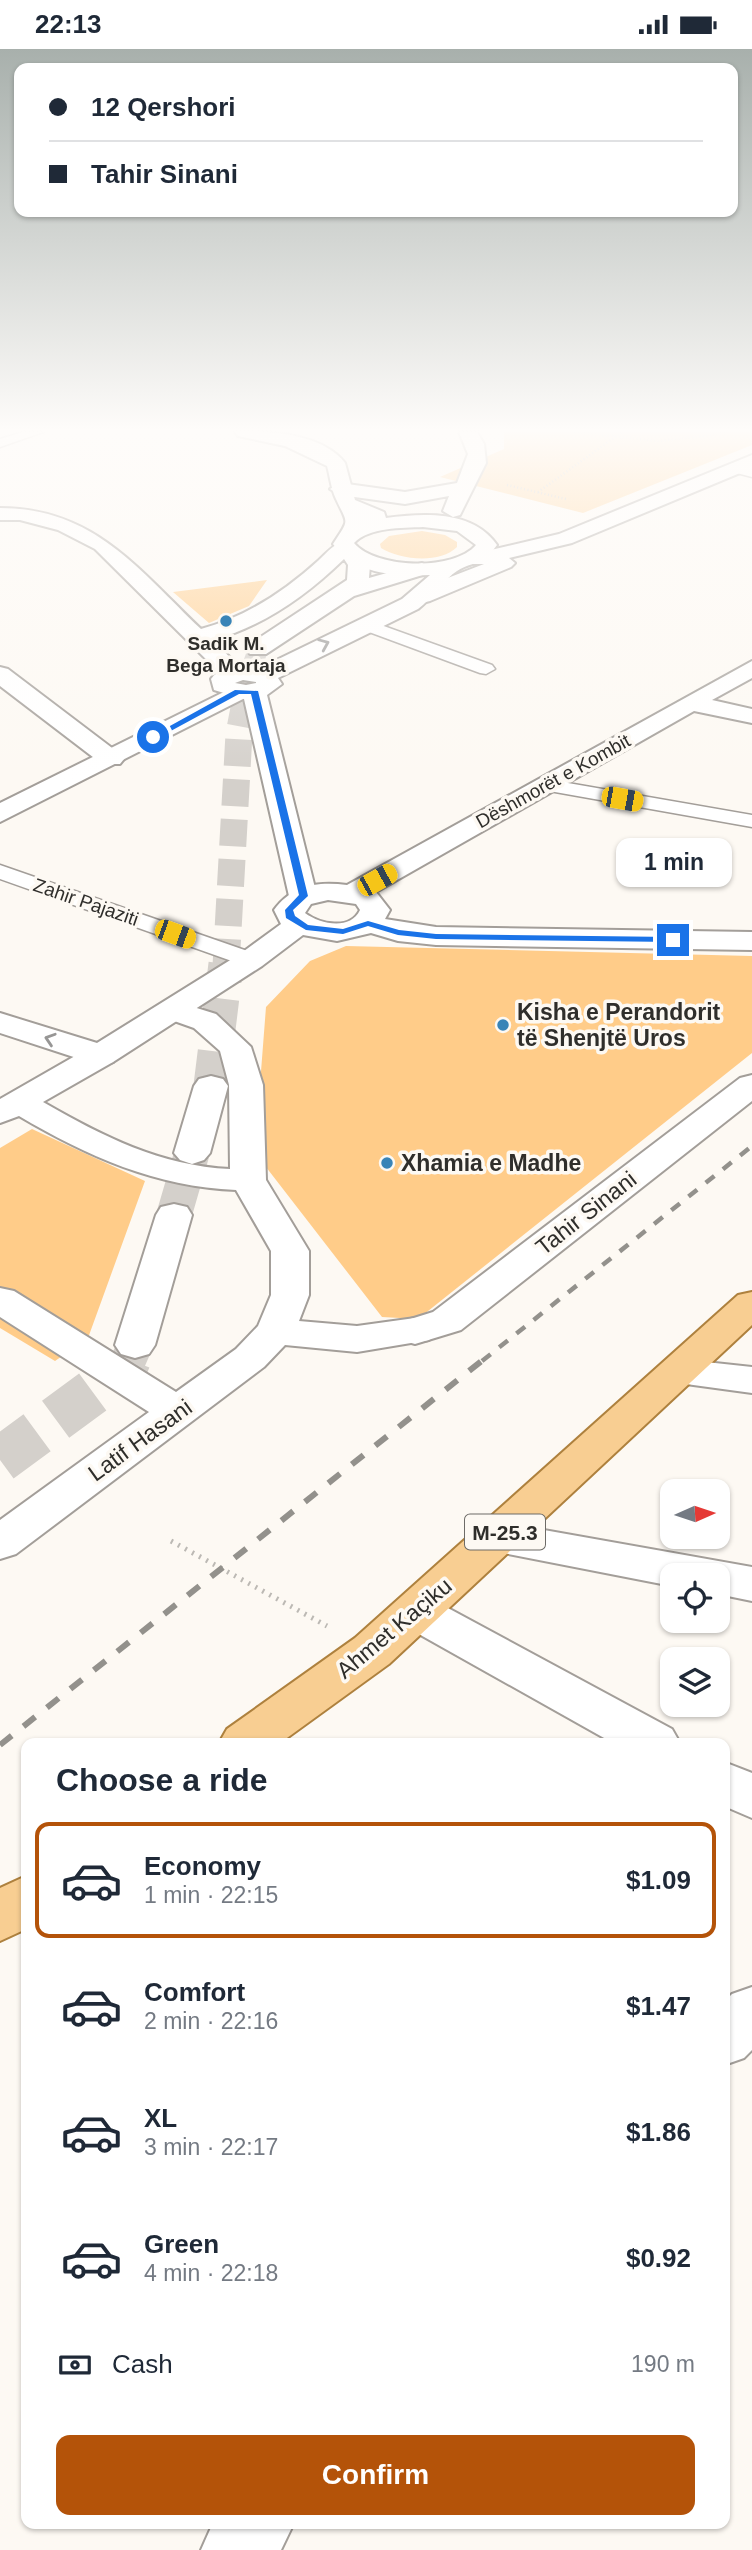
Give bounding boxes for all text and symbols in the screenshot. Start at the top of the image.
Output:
text: 22:13 [35,9,102,39]
text: 12 Qershori [91,92,236,122]
text: Tahir Sinani [91,159,238,189]
marker: Sadik M. Bega Mortaja [218,613,234,629]
place label: Sadik M. Bega Mortaja [166,633,286,676]
one-way arrow [317,638,329,652]
route start [137,721,169,753]
street label: Dëshmorët e Kombit [472,729,634,832]
car [600,785,645,813]
callout: 1 min [615,839,731,887]
text: 1 min [644,849,704,875]
car [354,861,401,899]
street label: Zahir Pajaziti [31,874,141,930]
car [152,917,199,951]
route end [657,924,689,956]
place label: Kisha e Perandorit të Shenjtë Uros [517,999,721,1051]
marker: Kisha e Perandorit të Shenjtë Uros [495,1017,511,1033]
one-way arrow [45,1033,57,1047]
place label: Xhamia e Madhe [401,1150,581,1176]
marker: Xhamia e Madhe [379,1155,395,1171]
street label: Tahir Sinani [531,1166,641,1260]
street label: Latif Hasani [83,1394,197,1486]
north arrow [660,1479,730,1549]
map controls [660,1479,730,1717]
road number: M-25.3 [465,1515,545,1549]
button: locate [660,1563,730,1633]
street label: Ahmet Kaçiku [331,1572,457,1684]
button: layers [660,1647,730,1717]
text: Choose a ride [56,1762,268,1798]
icon: car [60,1849,123,1912]
text: Economy [144,1851,261,1881]
text: $1.09 [626,1865,691,1895]
text: 1 min · 22:15 [144,1882,278,1908]
icon: car [60,1975,123,2038]
text: Comfort [144,1977,245,2007]
text: $1.47 [626,1991,691,2021]
text: 2 min · 22:16 [144,2008,278,2034]
icon: car [60,2101,123,2164]
text: XL [144,2103,177,2133]
text: $1.86 [626,2117,691,2147]
text: 3 min · 22:17 [144,2134,278,2160]
icon: car [60,2227,123,2290]
text: Green [144,2229,219,2259]
text: $0.92 [626,2243,691,2273]
text: 4 min · 22:18 [144,2260,278,2286]
icon: cash [56,2346,94,2384]
text: Cash [112,2349,173,2379]
text: 190 m [631,2351,695,2377]
button: Confirm [56,2435,695,2515]

